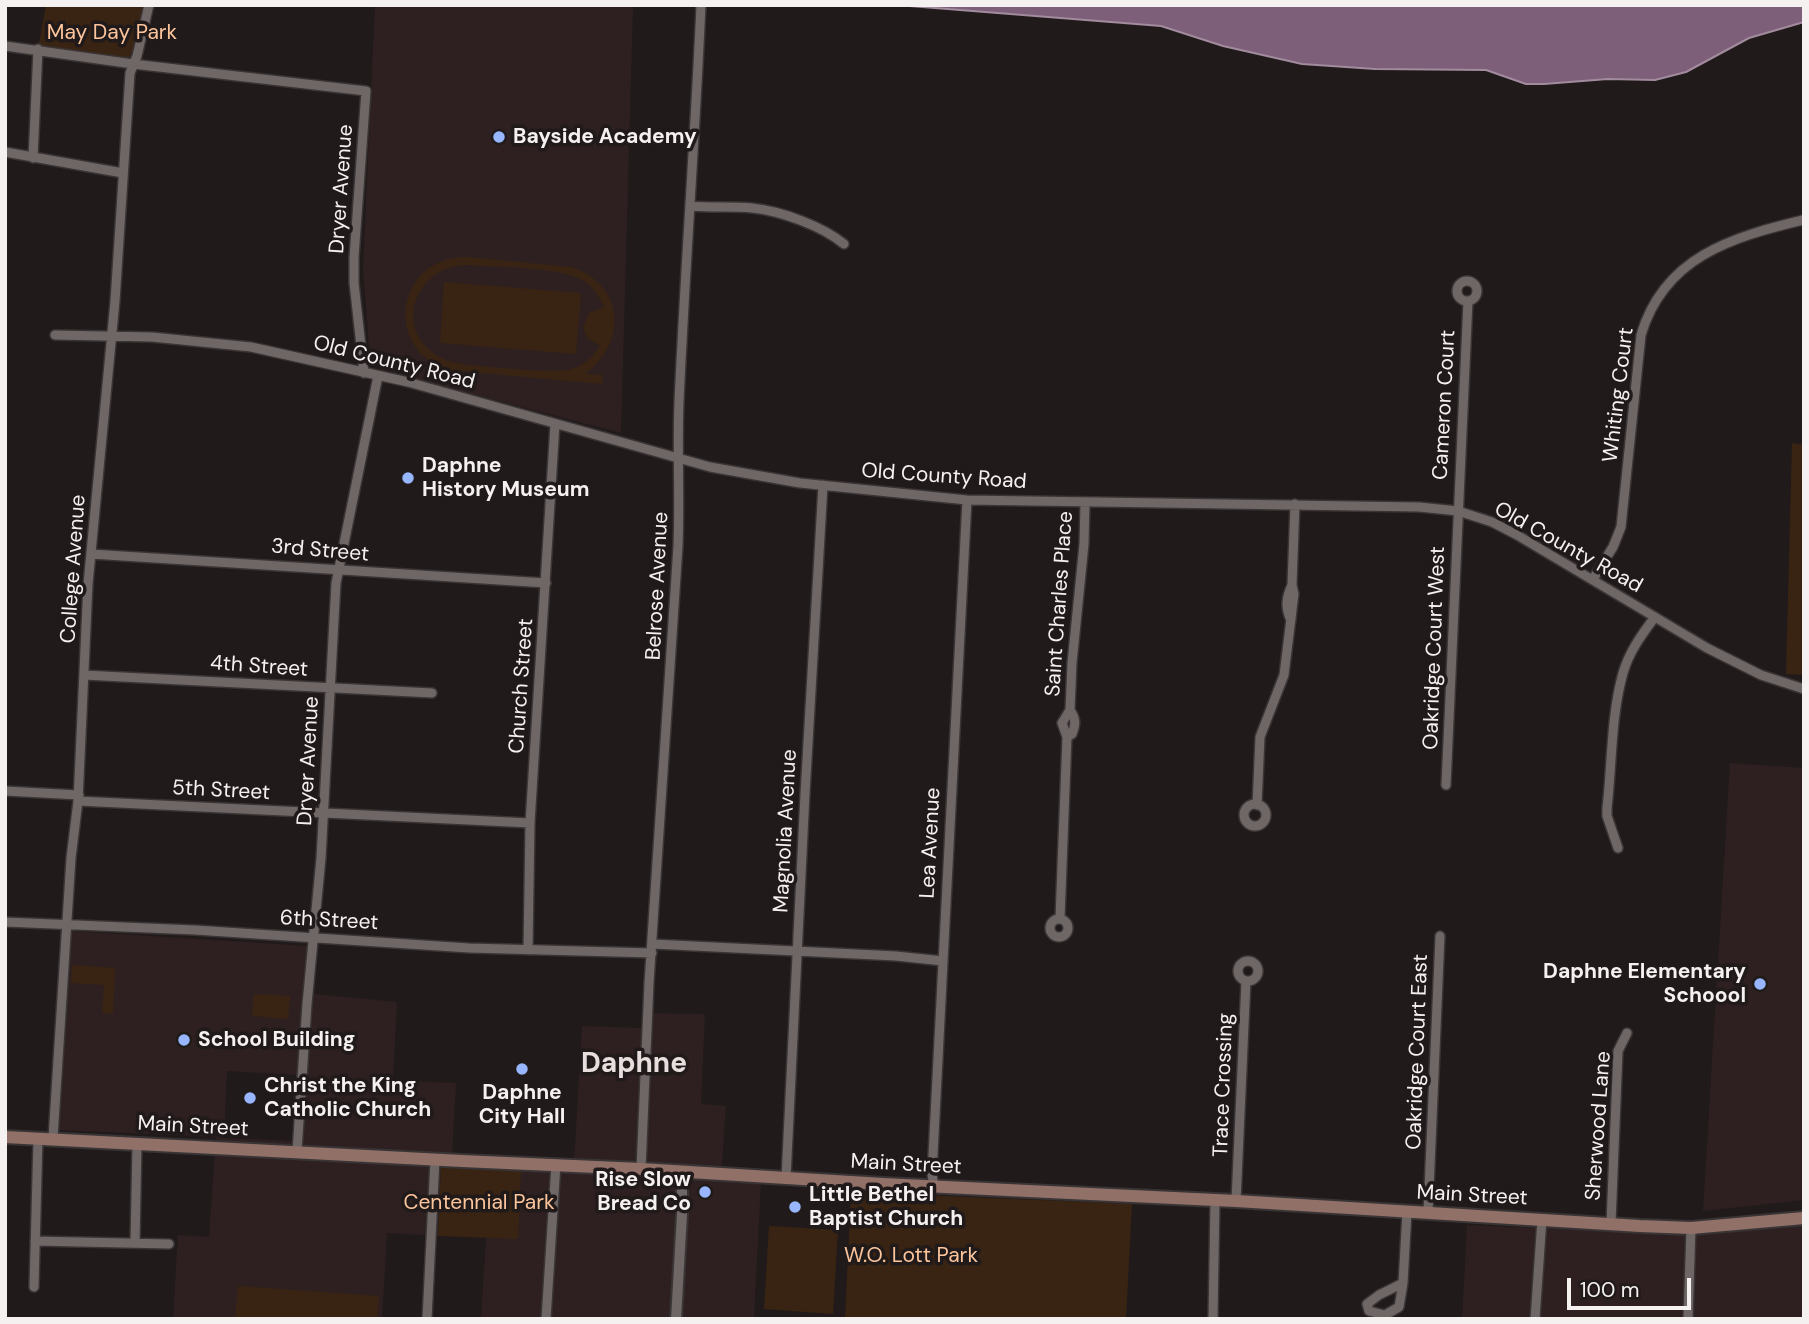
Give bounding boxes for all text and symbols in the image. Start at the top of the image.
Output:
park label: May Day Park [47,20,177,46]
street label: Dryer Avenue [325,124,359,254]
place label: Bayside Academy [513,124,697,150]
marker: Bayside Academy [491,129,507,145]
street label: Whiting Court [1598,326,1640,464]
street label: Cameron Court [1428,329,1462,481]
street label: Old County Road [311,331,477,395]
place label: Daphne History Museum [422,453,590,503]
street label: Old County Road [860,459,1028,495]
marker: Daphne History Museum [400,470,416,486]
street label: College Avenue [56,494,92,644]
street label: Old County Road [1489,497,1647,599]
street label: Saint Charles Place [1041,510,1079,698]
street label: Belrose Avenue [642,511,674,661]
street label: 3rd Street [270,534,370,568]
street label: Oakridge Court West [1419,546,1451,750]
street label: Church Street [505,617,539,755]
street label: 4th Street [209,651,309,683]
street label: Dryer Avenue [293,696,325,826]
street label: Magnolia Avenue [769,749,803,913]
street label: 5th Street [171,776,271,806]
street label: Lea Avenue [916,787,946,899]
street label: 6th Street [279,906,379,936]
street label: Oakridge Court East [1402,954,1434,1150]
place label: Daphne Elementary Schoool [1543,959,1746,1009]
marker: Daphne Elementary Schoool [1752,976,1768,992]
street label: Trace Crossing [1209,1013,1239,1157]
place label: School Building [198,1027,355,1053]
marker: School Building [176,1032,192,1048]
district label: Daphne [581,1048,687,1082]
street label: Sherwood Lane [1581,1050,1617,1202]
marker: Daphne City Hall [514,1061,530,1077]
place label: Christ the King Catholic Church [264,1073,431,1123]
place label: Daphne City Hall [479,1080,565,1130]
marker: Christ the King Catholic Church [242,1090,258,1106]
street label: Main Street [137,1112,249,1142]
street label: Main Street [850,1150,962,1180]
place label: Rise Slow Bread Co [595,1167,691,1217]
street label: Main Street [1416,1181,1528,1211]
place label: Little Bethel Baptist Church [809,1182,963,1232]
marker: Rise Slow Bread Co [697,1184,713,1200]
park label: Centennial Park [403,1190,555,1216]
marker: Little Bethel Baptist Church [787,1199,803,1215]
park label: W.O. Lott Park [844,1243,978,1269]
scale bar [1571,1264,1695,1308]
text: 100 m [1580,1276,1640,1304]

